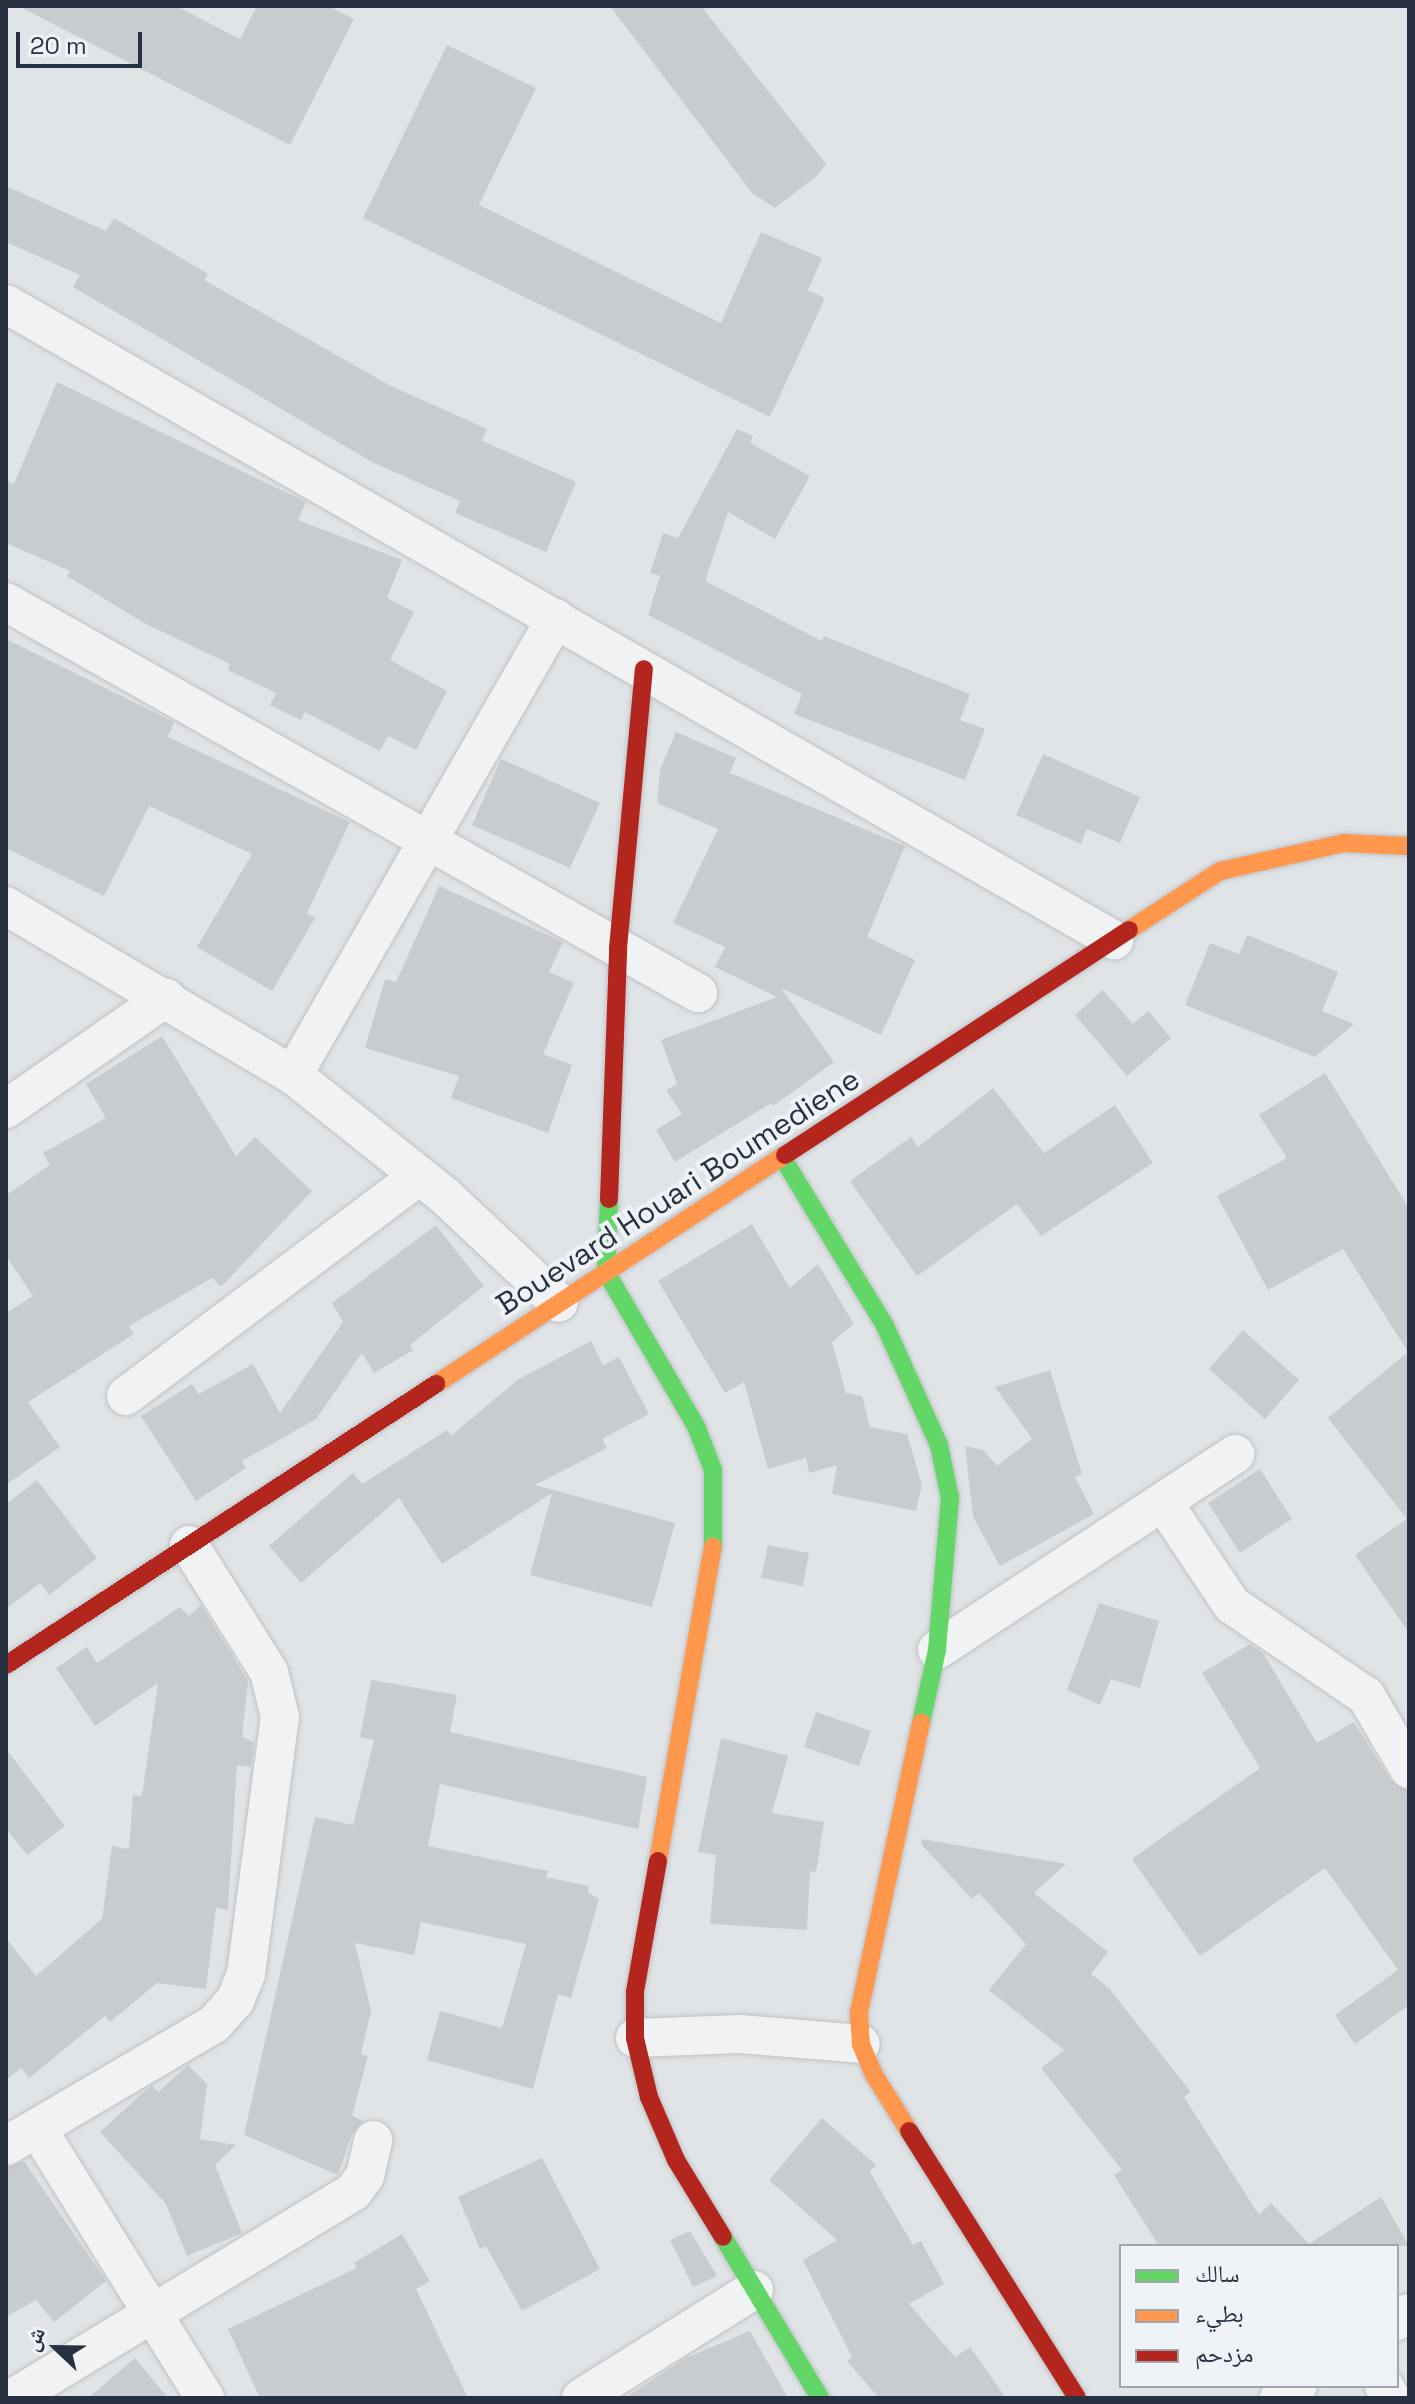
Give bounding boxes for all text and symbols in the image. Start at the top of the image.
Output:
scale bar [20,16,146,66]
text: 20 m [30,30,87,61]
street label: Bouevard Houari Boumediene [490,1061,866,1323]
legend [1119,2244,1399,2388]
text: سالك [1195,2258,1240,2289]
text: بطيء [1195,2298,1244,2329]
north arrow [16,2308,96,2388]
text: ش [16,2323,51,2355]
text: مزدحم [1195,2338,1254,2369]

